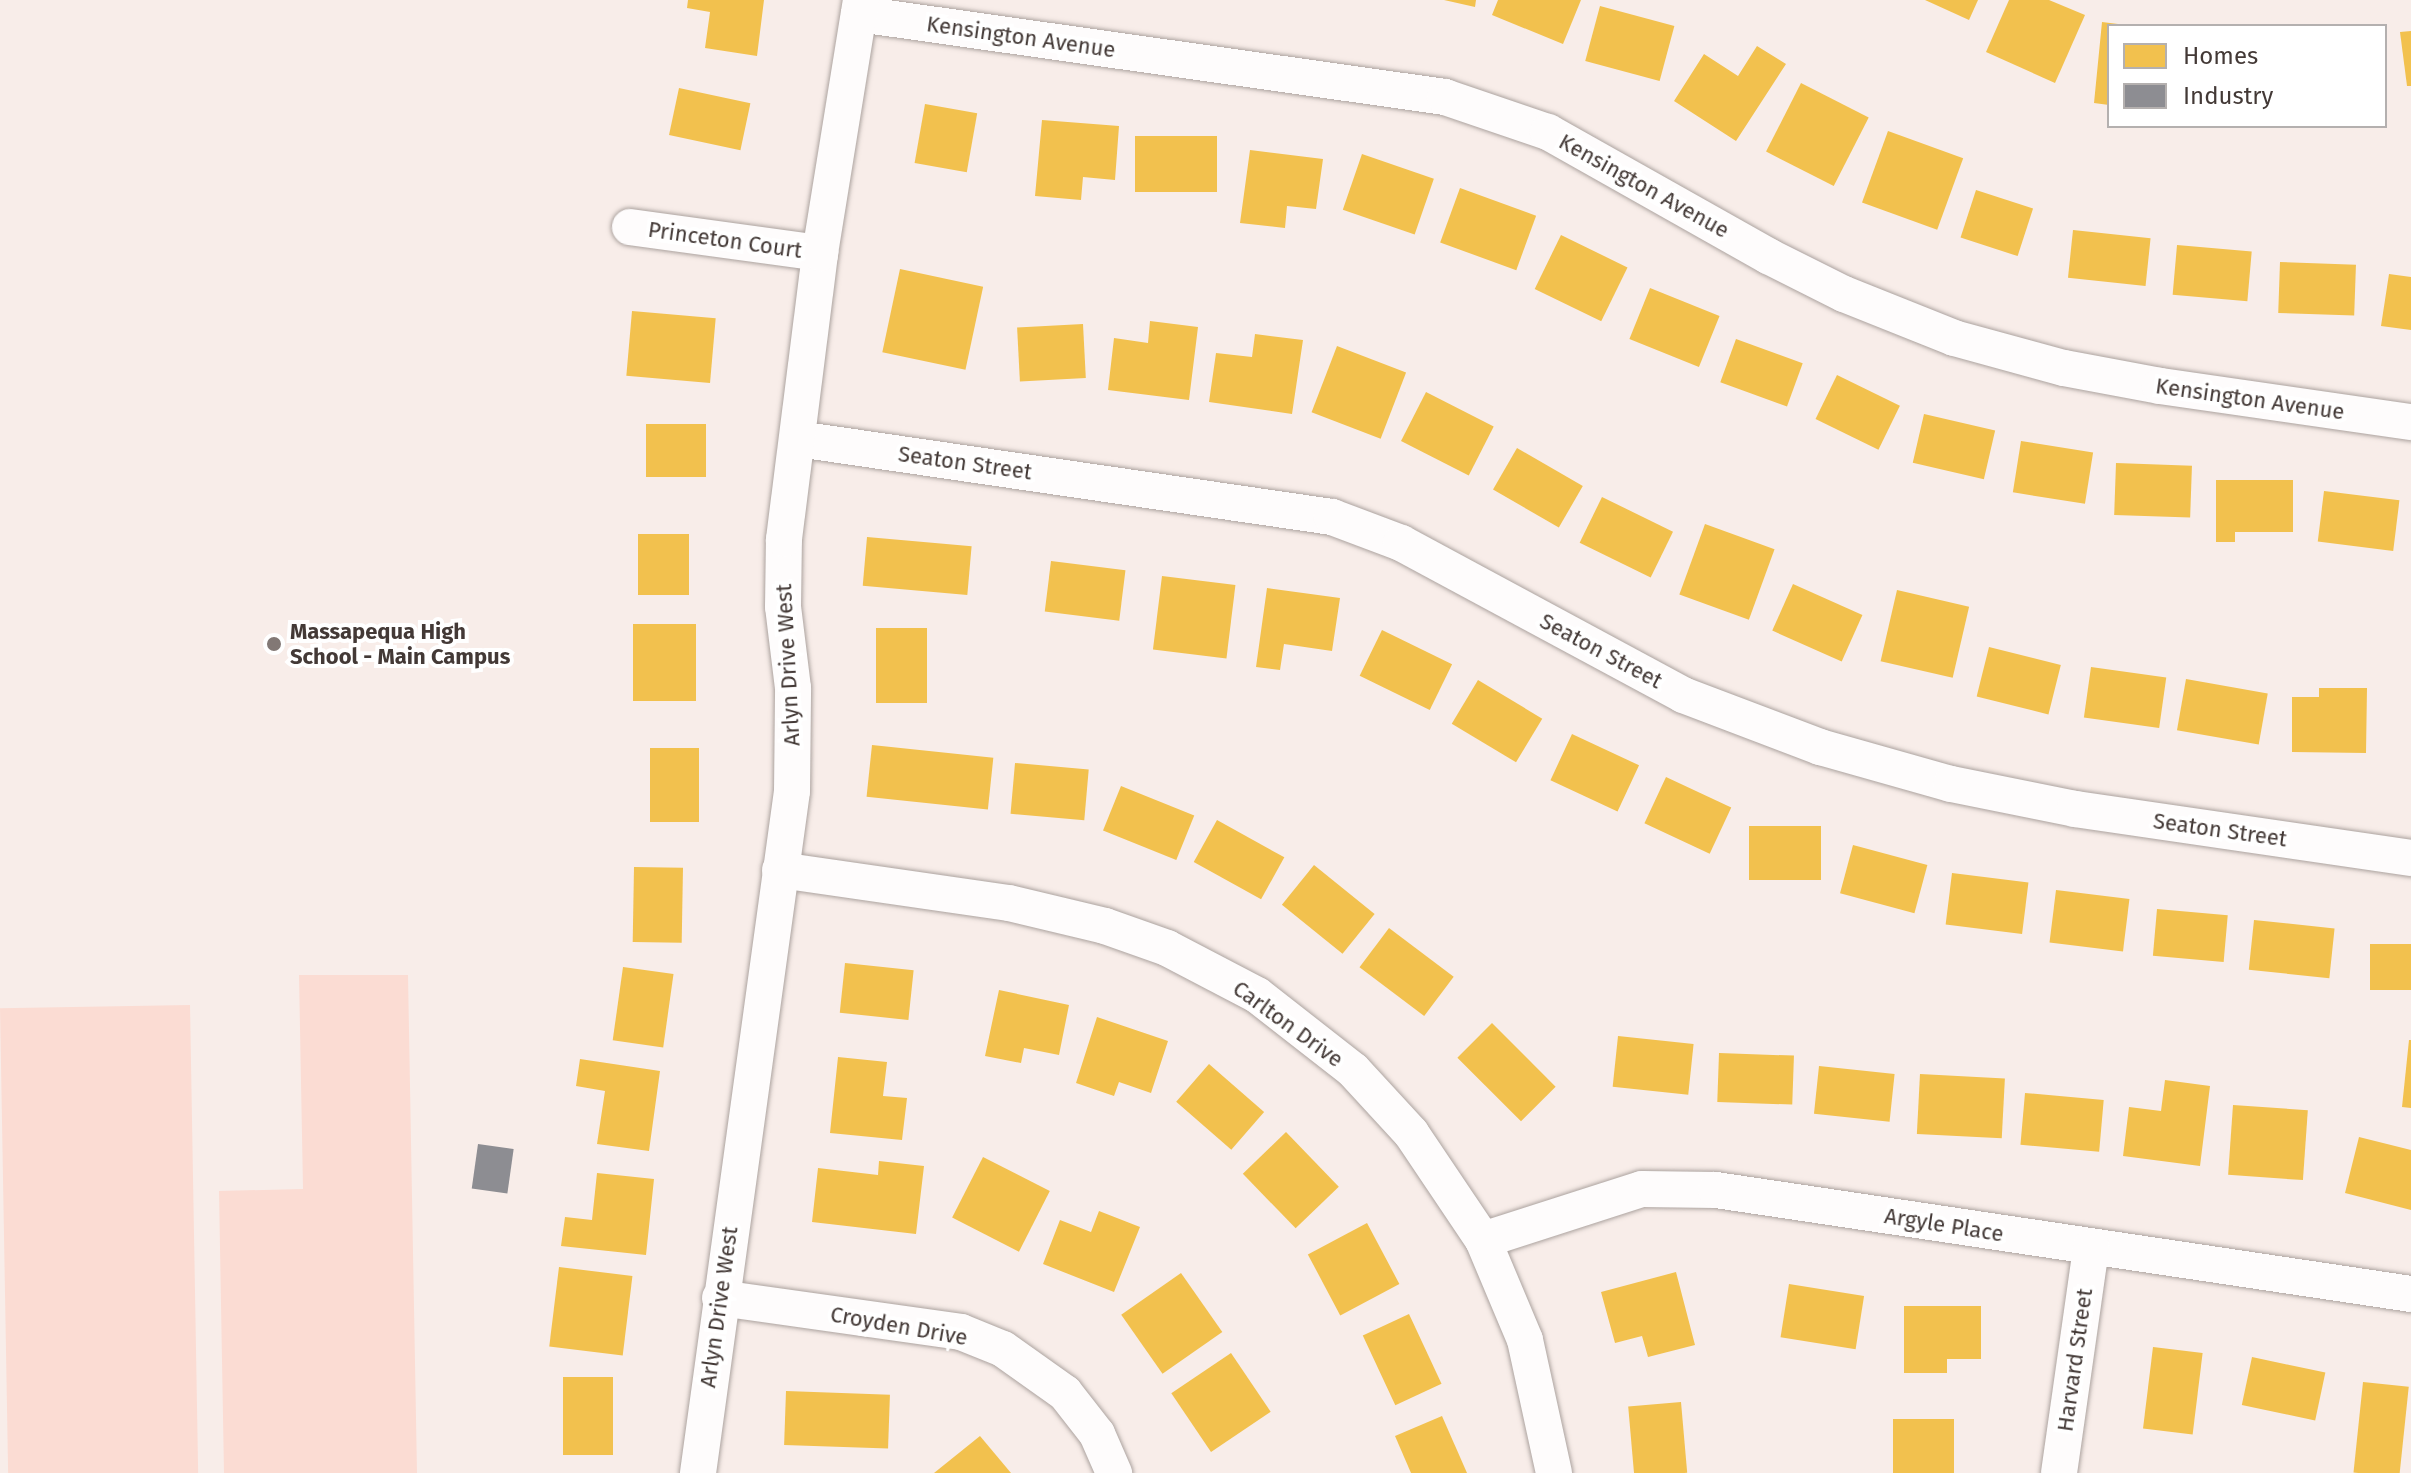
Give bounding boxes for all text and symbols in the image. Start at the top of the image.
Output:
street label: Kensington Avenue [925,11,1117,63]
legend [2107,24,2387,128]
text: Homes [2183,42,2258,70]
text: Industry [2183,82,2273,110]
street label: Kensington Avenue [1554,128,1734,244]
street label: Princeton Court [646,216,804,264]
street label: Kensington Avenue [2154,373,2346,425]
street label: Seaton Street [897,441,1033,485]
street label: Arlyn Drive West [771,583,805,747]
street label: Seaton Street [1535,608,1667,694]
place label: Massapequa High School - Main Campus [290,618,510,670]
marker: Massapequa High School - Main Campus [265,635,283,653]
street label: Seaton Street [2152,808,2288,852]
street label: Carlton Drive [1228,975,1348,1073]
street label: Argyle Place [1883,1203,2005,1247]
street label: Arlyn Drive West [695,1225,743,1389]
street label: Harvard Street [2052,1287,2098,1433]
street label: Croyden Drive [828,1301,970,1351]

